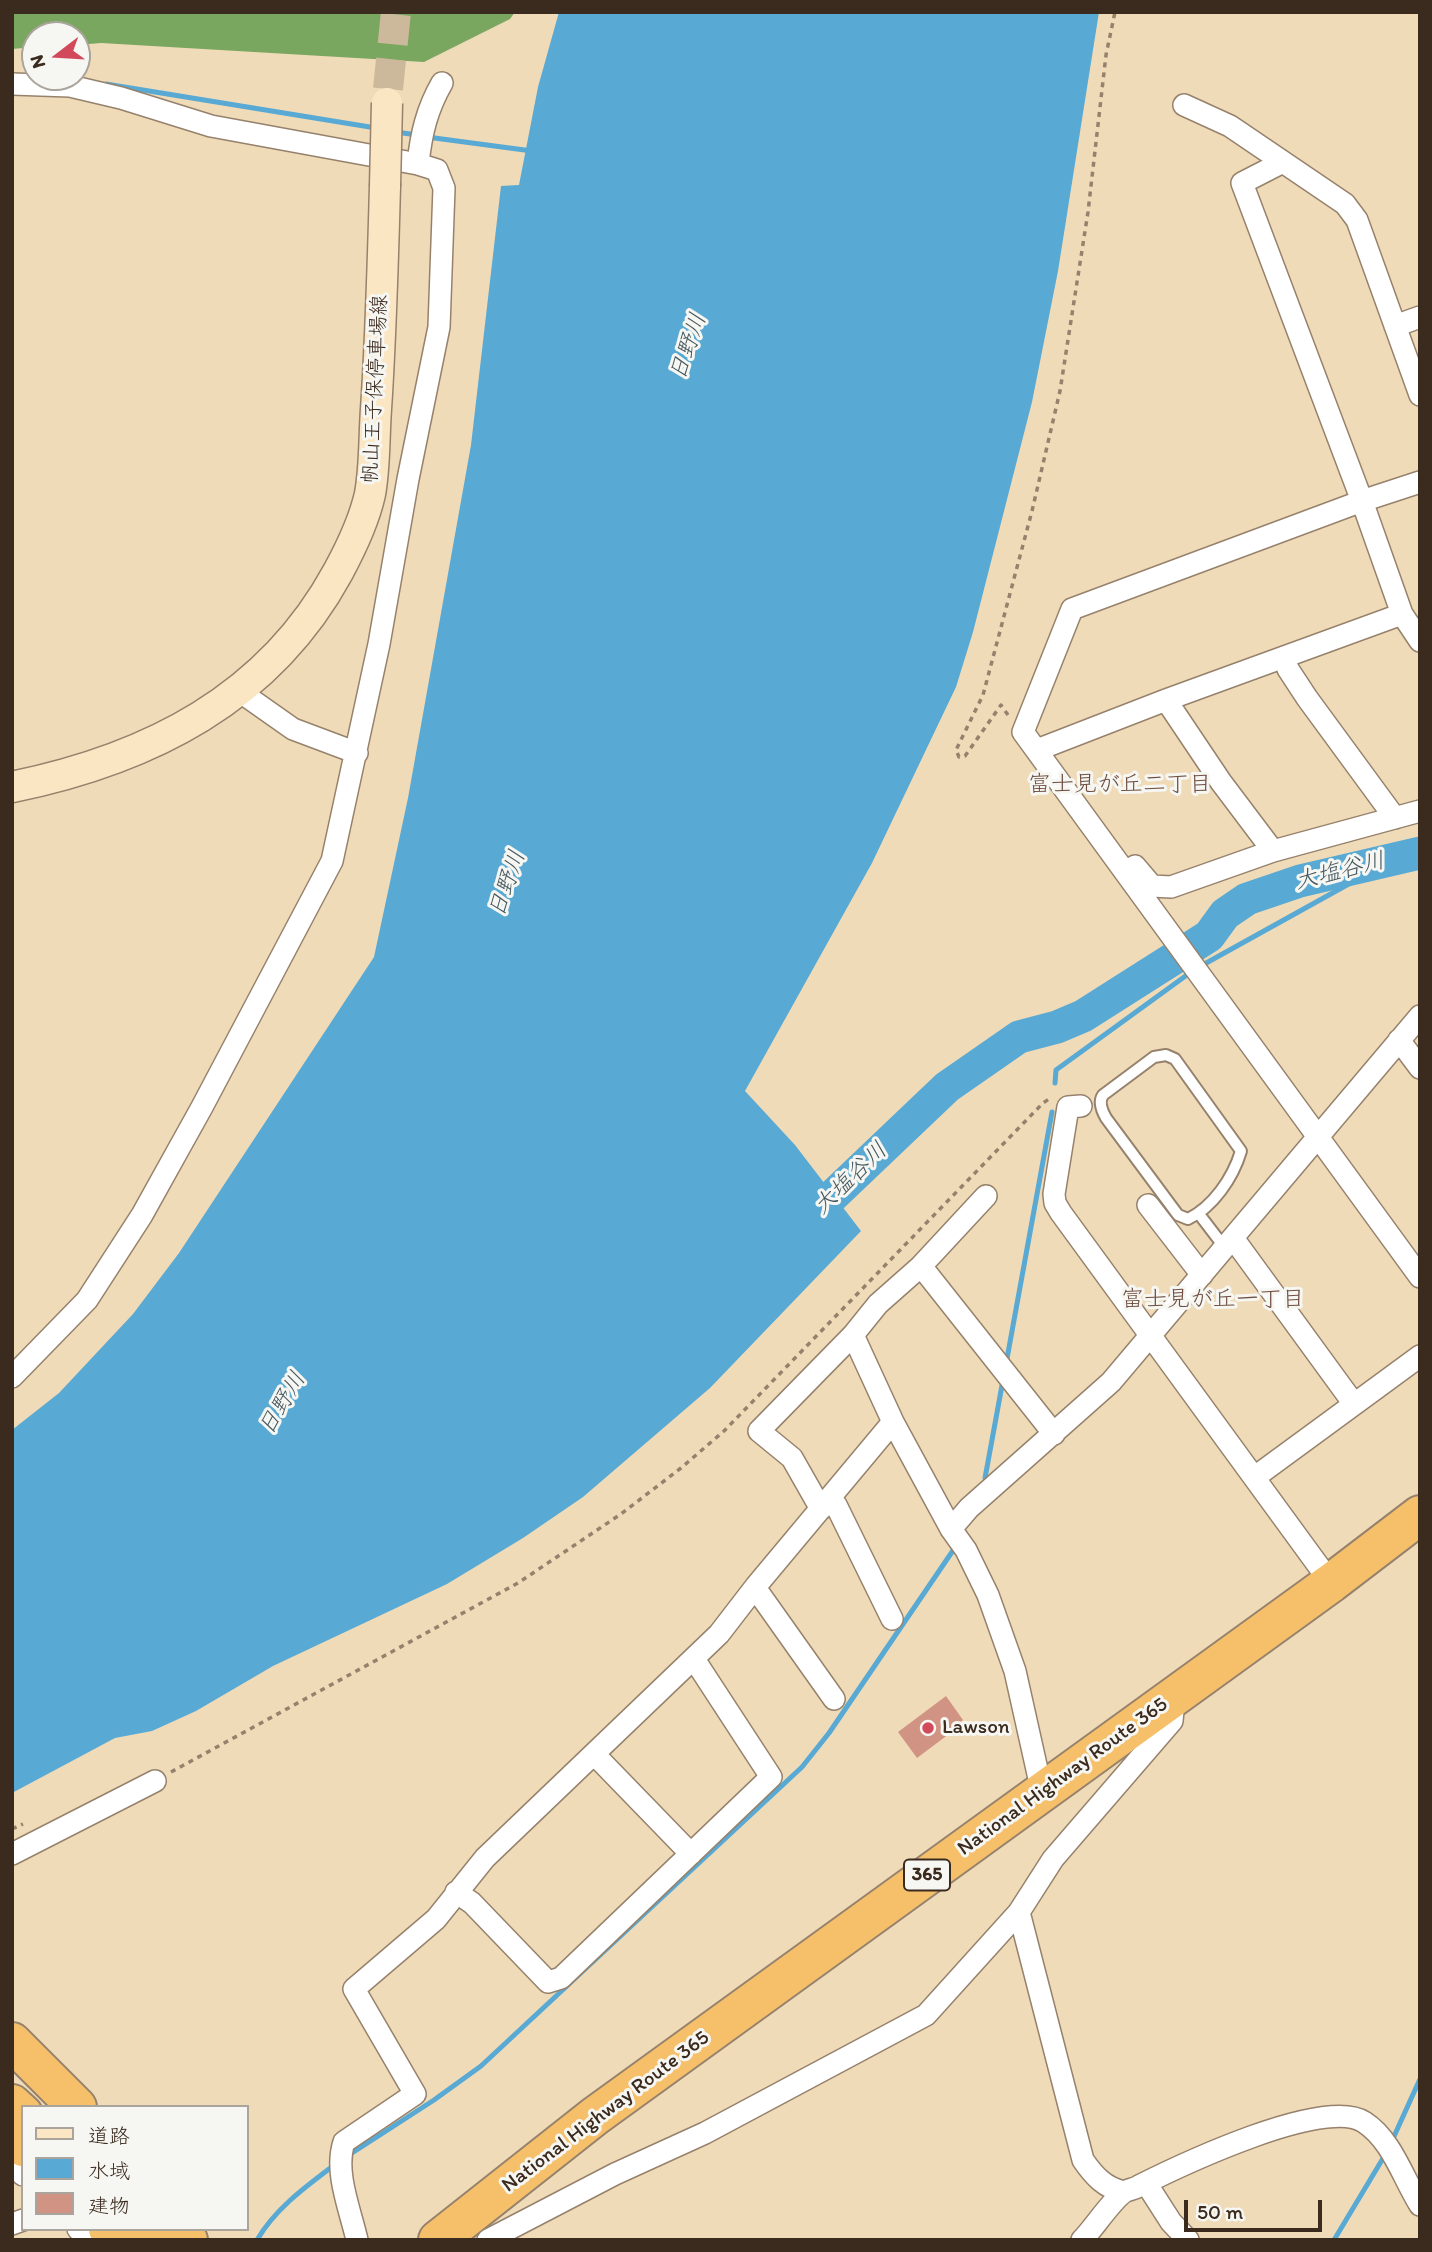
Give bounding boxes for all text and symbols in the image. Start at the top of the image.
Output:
north arrow [21,21,91,91]
text: N [24,52,50,71]
street label: 帆山王子保停車場線 [358,294,394,484]
water label: 日野川 [665,310,713,384]
district label: 富士見が丘二丁目 [1028,771,1212,799]
water label: 日野川 [484,847,532,921]
water label: 大塩谷川 [1292,847,1388,897]
water label: 大塩谷川 [808,1137,894,1221]
district label: 富士見が丘一丁目 [1121,1286,1305,1314]
water label: 日野川 [253,1367,313,1441]
street label: National Highway Route 365 [953,1692,1173,1862]
place label: Lawson [942,1715,1010,1741]
marker: Lawson [920,1720,936,1736]
road number: 365 [904,1859,950,1890]
street label: National Highway Route 365 [497,2026,715,2198]
legend [21,2105,248,2231]
text: 道路 [88,2123,130,2148]
text: 水域 [88,2158,130,2183]
scale bar [1187,2186,1325,2230]
text: 建物 [88,2193,130,2218]
text: 50 m [1197,2199,1243,2224]

